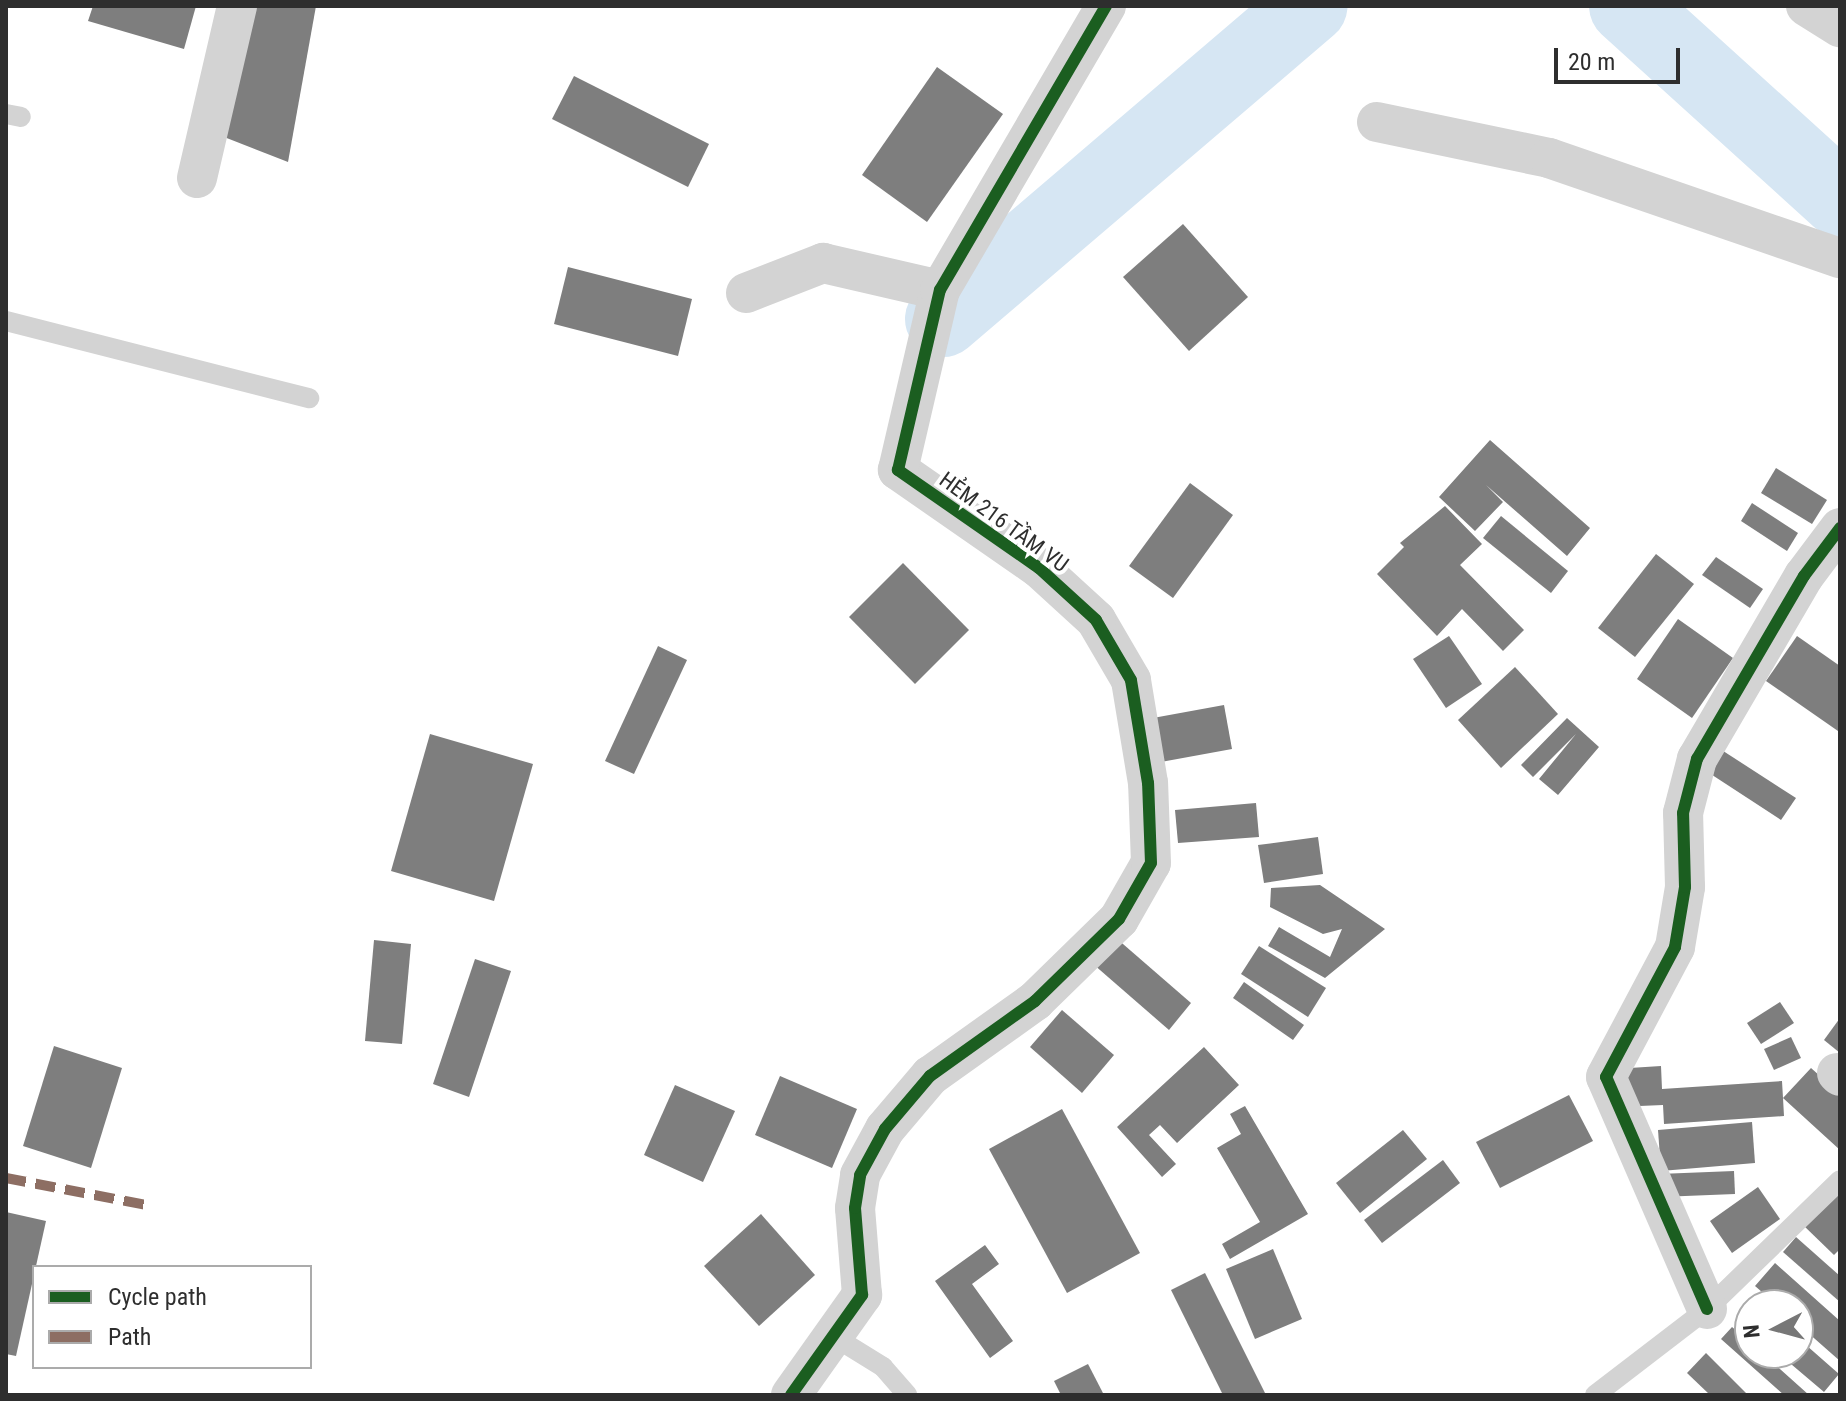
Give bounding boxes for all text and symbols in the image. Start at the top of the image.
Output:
scale bar [1558,32,1684,82]
text: 20 m [1568,48,1615,76]
street label: HẺM 216 TẦM VU [934,466,1074,578]
legend [32,1265,312,1369]
text: Cycle path [108,1283,207,1311]
north arrow [1734,1289,1814,1369]
text: Path [108,1323,151,1351]
text: N [1738,1323,1765,1339]

